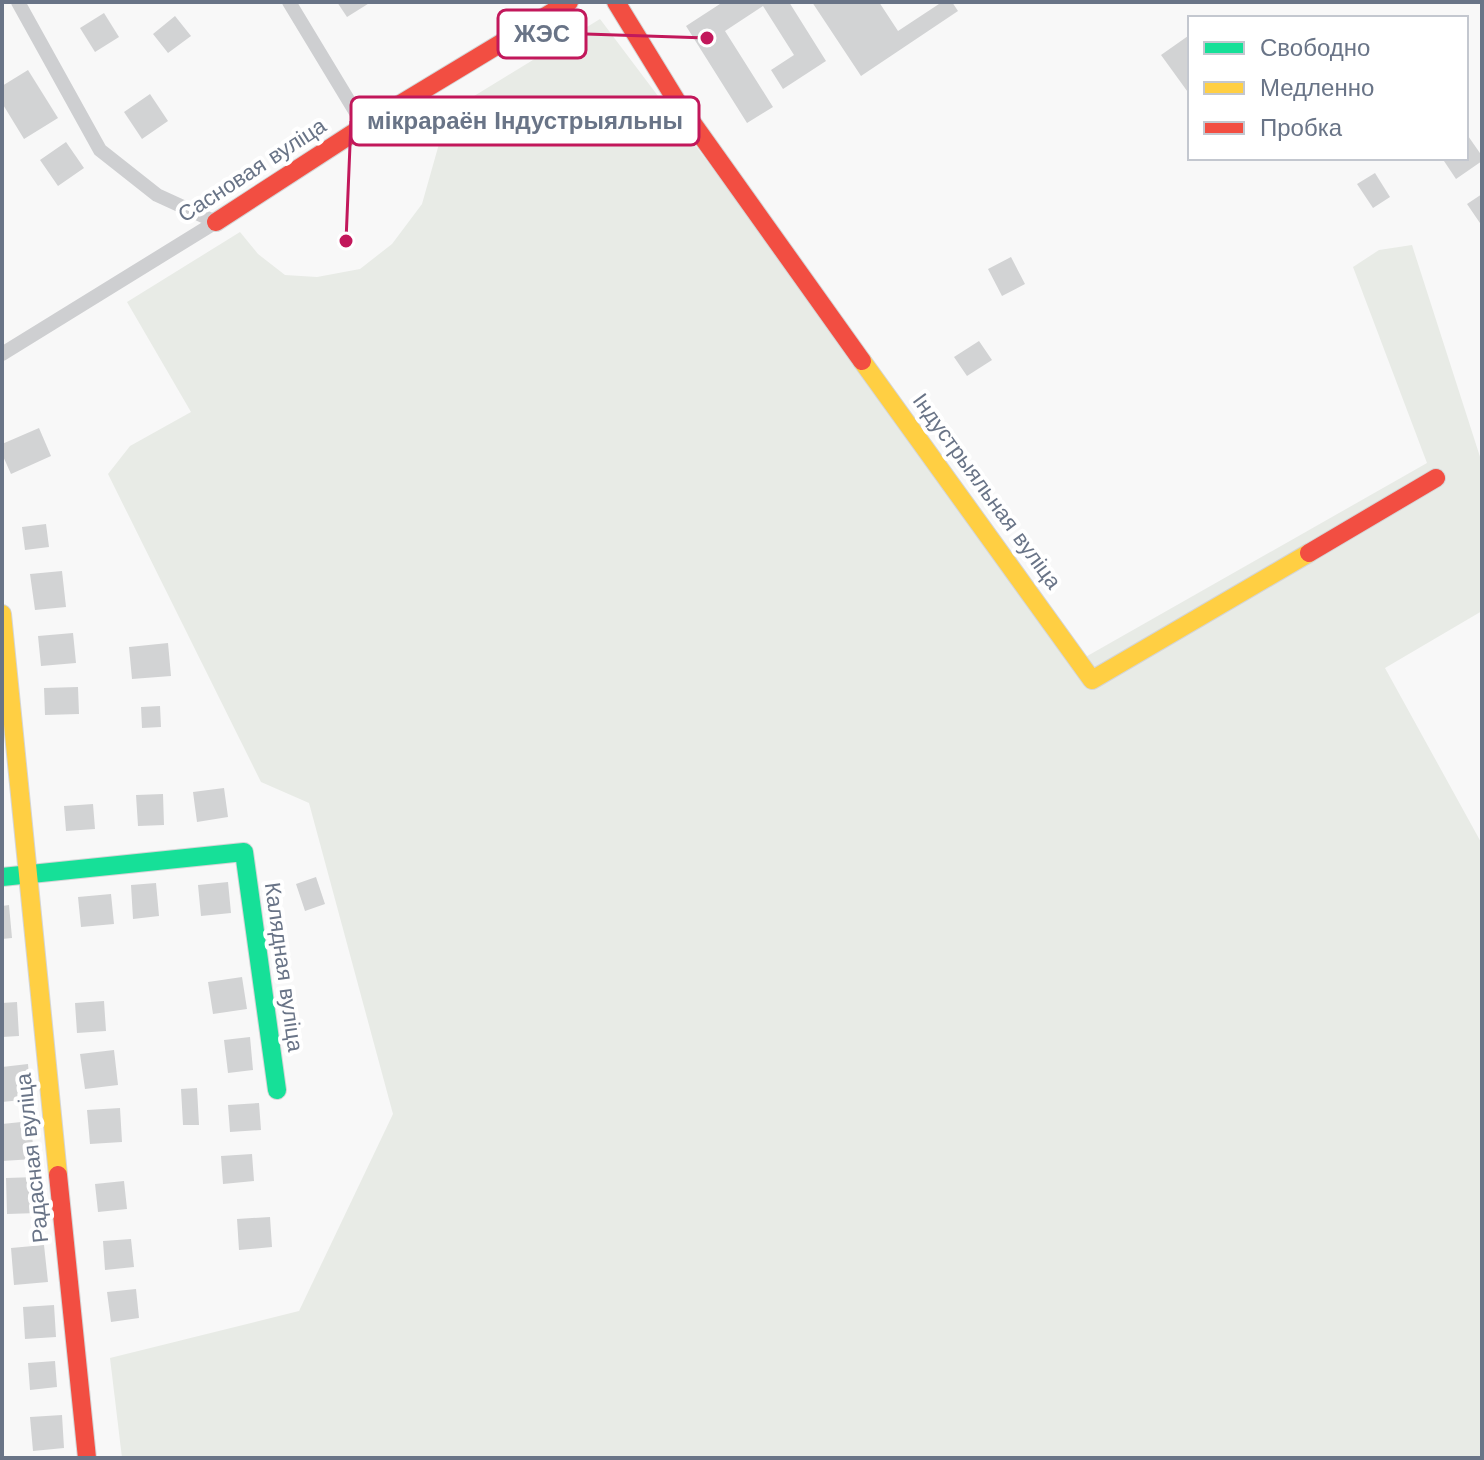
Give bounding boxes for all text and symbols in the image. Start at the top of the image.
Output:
callout: ЖЭС [498,10,586,58]
legend [1188,16,1468,160]
text: ЖЭС [513,20,570,48]
text: Свободно [1260,34,1370,62]
text: Медленно [1260,74,1374,102]
callout: мікрараён Індустрыяльны [351,97,699,145]
text: мікрараён Індустрыяльны [367,107,683,135]
street label: Сасновая вуліца [173,113,331,227]
text: Пробка [1260,114,1343,142]
street label: Індустрыяльная вуліца [908,388,1067,594]
street label: Калядная вуліца [260,881,308,1054]
street label: Радасная вуліца [11,1071,53,1244]

